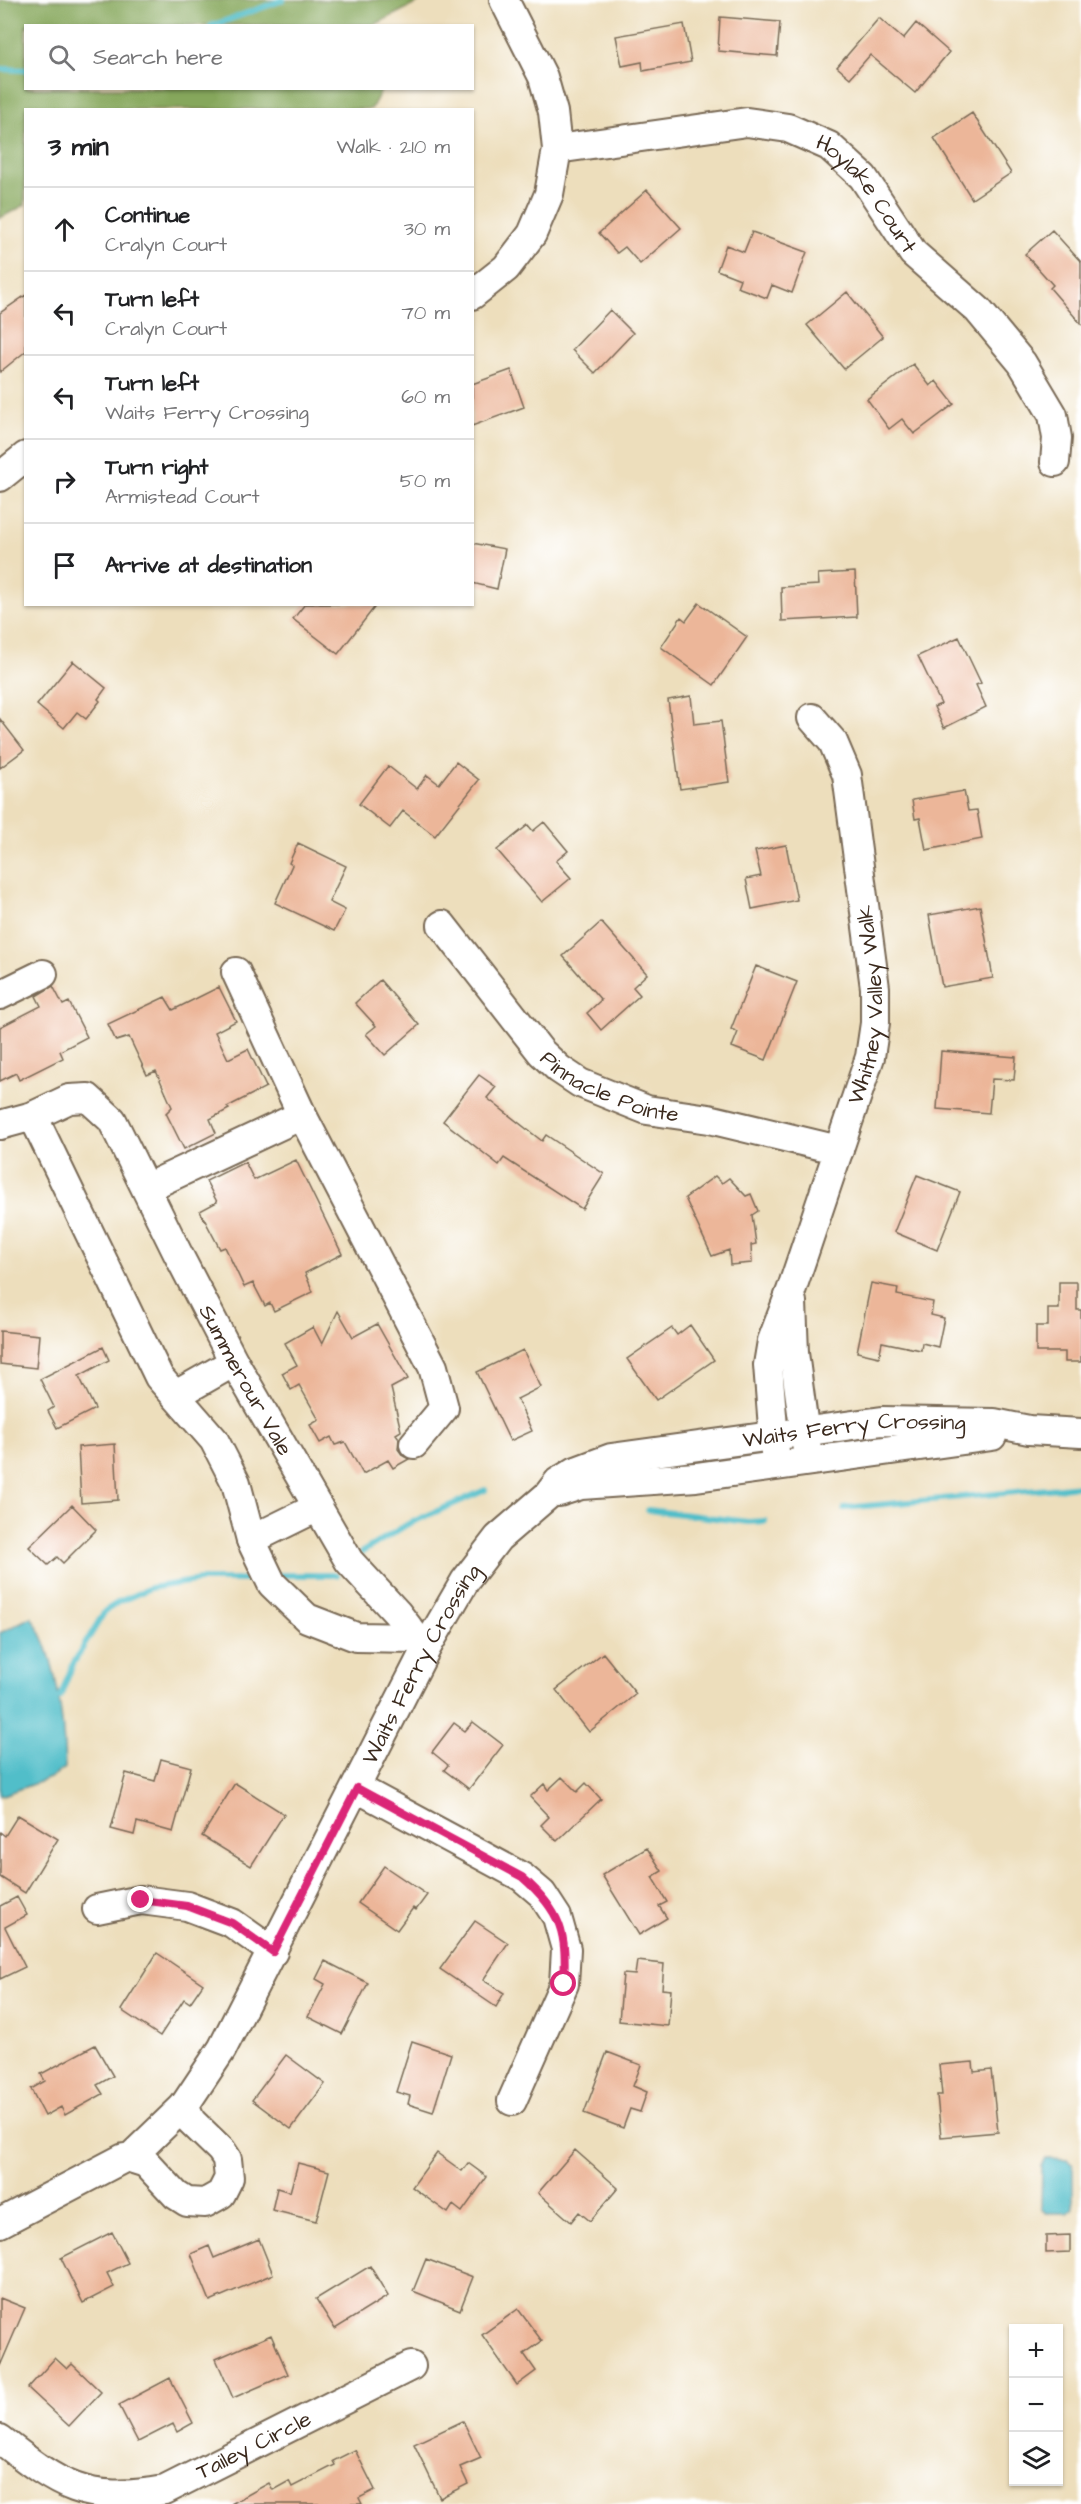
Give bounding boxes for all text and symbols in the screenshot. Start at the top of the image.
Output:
search box [24,24,474,90]
icon: search [45,41,78,74]
text: Search here [93,42,223,73]
street label: Hoylake Court [811,127,925,259]
text: 3 min [48,129,109,165]
text: Walk · 210 m [337,133,450,161]
text: Continue [105,200,190,231]
icon: ahead [48,213,81,246]
text: 30 m [404,215,450,243]
text: Cralyn Court [105,231,227,259]
text: Turn left [105,284,199,315]
icon: left [48,297,81,330]
text: 70 m [402,299,450,327]
text: Cralyn Court [105,315,227,343]
text: Turn left [105,368,199,399]
icon: left [48,381,81,414]
text: 60 m [401,383,450,411]
text: Waits Ferry Crossing [105,399,309,427]
text: Turn right [105,452,208,483]
icon: right [48,465,81,498]
text: 50 m [400,467,450,495]
text: Armistead Court [105,483,260,511]
icon: arrive [48,549,81,582]
text: Arrive at destination [105,550,312,581]
street label: Whitney Valley Walk [840,903,891,1108]
street label: Pinnacle Pointe [533,1043,681,1130]
street label: Summerour Vale [191,1299,300,1461]
street label: Waits Ferry Crossing [741,1405,966,1455]
street label: Waits Ferry Crossing [354,1557,489,1770]
route end [127,1886,153,1912]
route start [550,1970,576,1996]
map controls [1009,2324,1063,2486]
button: + [1009,2324,1063,2378]
button: − [1009,2378,1063,2432]
street label: Tailey Circle [191,2403,317,2487]
button: layers [1009,2432,1063,2486]

